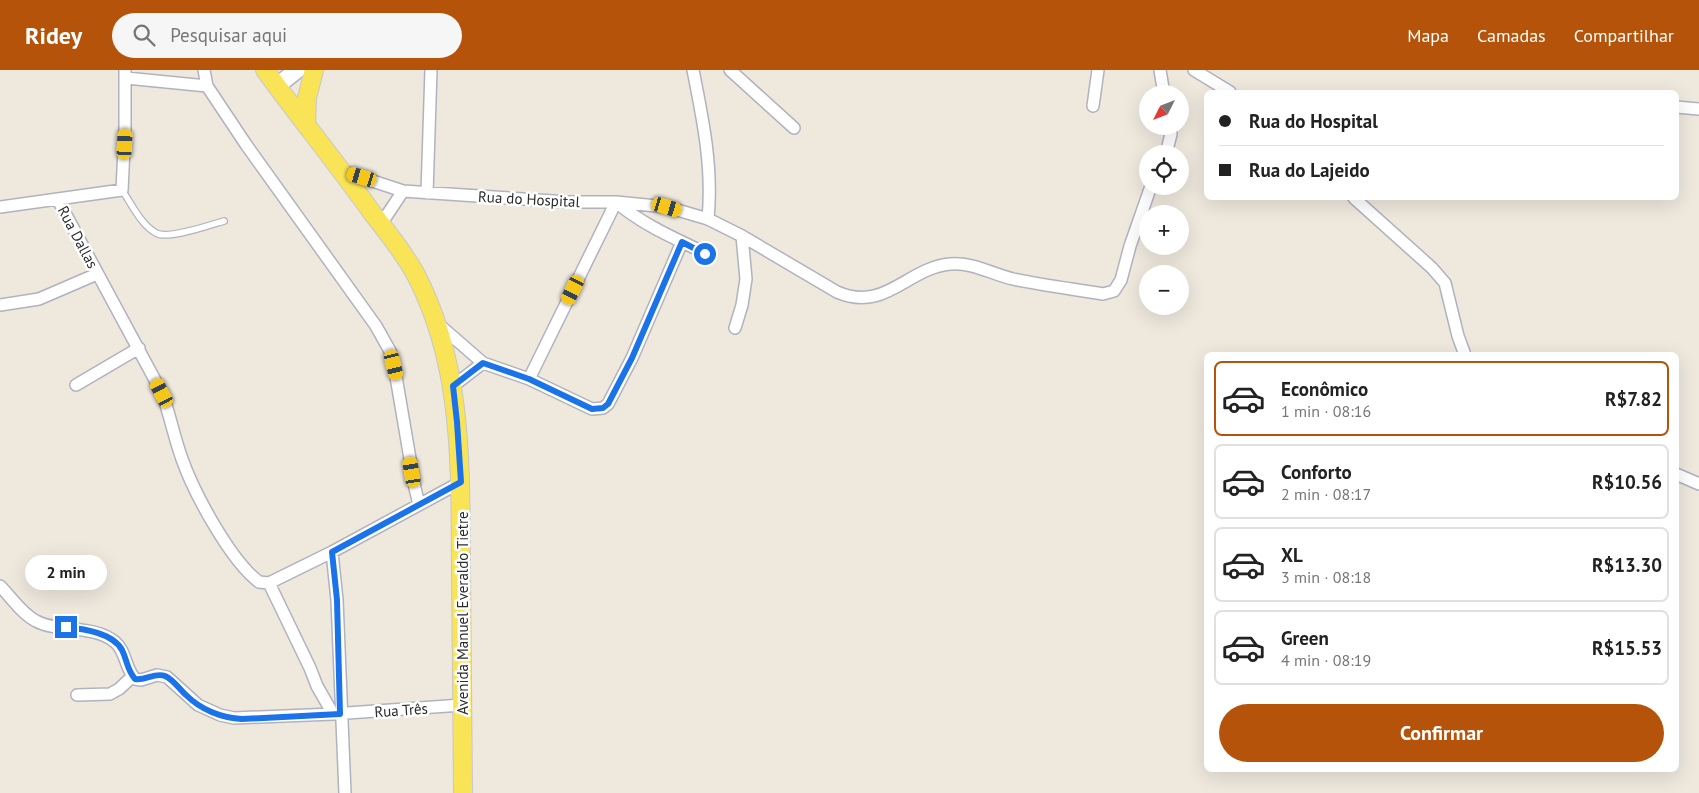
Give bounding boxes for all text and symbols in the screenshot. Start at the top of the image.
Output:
search box [112,13,462,58]
text: Ridey [25,20,82,51]
icon: search [130,21,158,49]
text: Pesquisar aqui [170,23,287,47]
text: Mapa [1407,24,1449,47]
text: Camadas [1477,24,1546,47]
text: Compartilhar [1574,24,1674,47]
north arrow [1139,85,1189,135]
map controls [1139,85,1189,315]
text: Rua do Hospital [1249,109,1378,133]
car [116,129,133,159]
button: locate [1139,145,1189,195]
text: Rua do Lajeido [1249,158,1370,182]
car [345,165,378,189]
street label: Rua do Hospital [478,187,581,211]
car [650,195,683,219]
street label: Rua Dallas [54,202,102,272]
button: + [1139,205,1189,255]
route start [694,243,716,265]
button: − [1139,265,1189,315]
car [559,273,586,307]
car [383,349,404,381]
car [148,376,175,410]
icon: car [1221,376,1266,421]
text: Econômico [1281,377,1368,401]
text: R$7.82 [1605,387,1662,411]
text: 1 min · 08:16 [1281,401,1371,421]
car [402,456,421,488]
icon: car [1221,459,1266,504]
text: Conforto [1281,460,1352,484]
text: R$10.56 [1592,470,1662,494]
text: 2 min · 08:17 [1281,484,1371,504]
street label: Avenida Manuel Everaldo Tietre [453,511,472,715]
icon: car [1221,542,1266,587]
text: XL [1281,543,1303,567]
text: R$13.30 [1592,553,1662,577]
callout: 2 min [25,554,107,590]
text: 2 min [46,562,86,582]
text: 3 min · 08:18 [1281,567,1371,587]
route end [55,616,77,638]
icon: car [1221,625,1266,670]
text: Green [1281,626,1329,650]
text: R$15.53 [1592,636,1662,660]
text: 4 min · 08:19 [1281,650,1371,670]
street label: Rua Três [374,699,428,721]
button: Confirmar [1219,704,1664,762]

